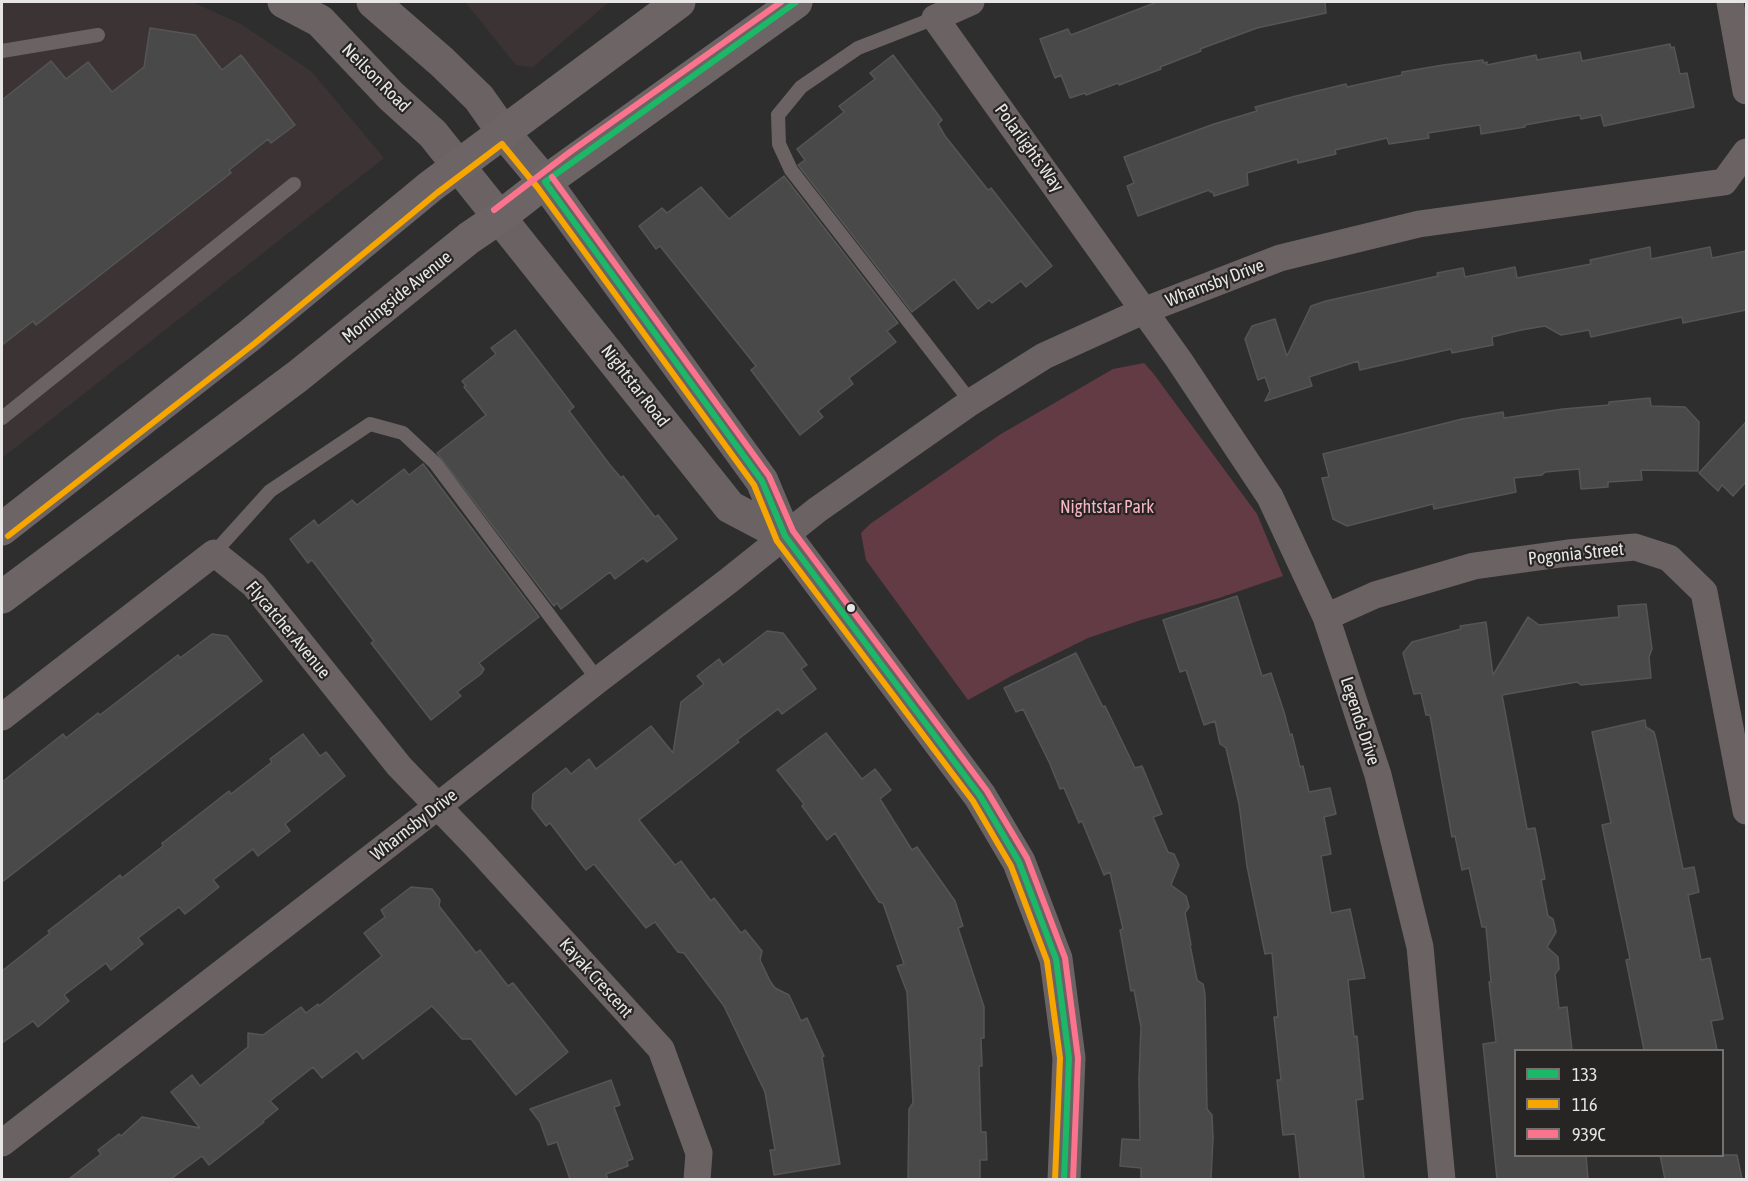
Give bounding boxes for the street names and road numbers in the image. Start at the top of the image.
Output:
street label: Neilson Road [337,39,415,117]
street label: Polarlights Way [990,100,1068,196]
street label: Morningside Avenue [338,246,456,348]
street label: Wharnsby Drive [1163,254,1267,312]
street label: Nightstar Road [596,341,674,431]
street label: Pogonia Street [1527,538,1625,570]
street label: Flycatcher Avenue [241,577,335,683]
street label: Legends Drive [1336,674,1384,768]
street label: Wharnsby Drive [366,785,462,865]
street label: Kayak Crescent [555,934,637,1022]

